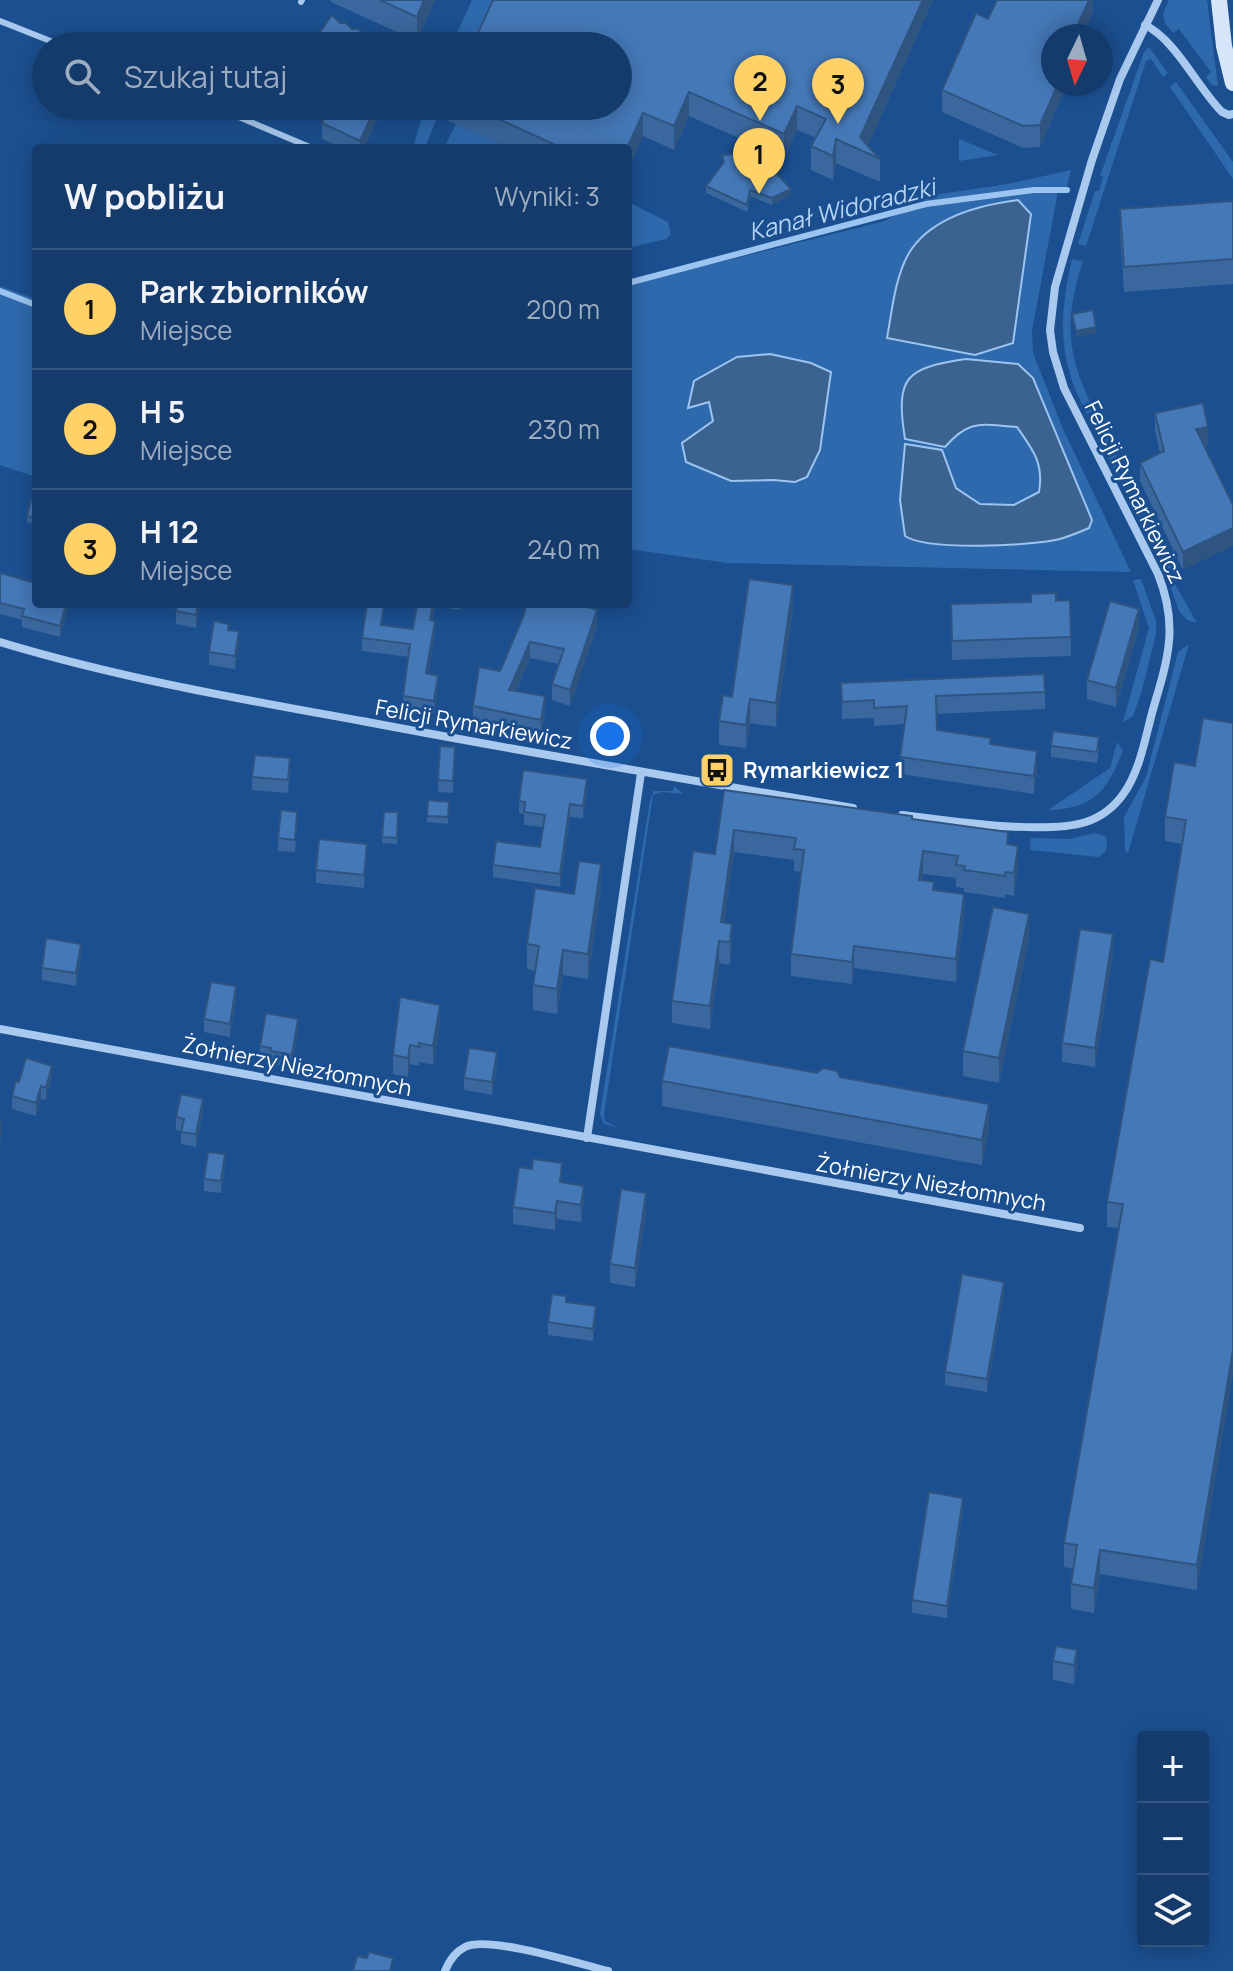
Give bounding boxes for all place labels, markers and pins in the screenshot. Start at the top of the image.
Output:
pin: 2 [734,55,786,121]
pin: 3 [812,58,864,124]
pin: 1 [733,128,785,194]
bus stop icon: Rymarkiewicz 1 [698,751,736,789]
place label: Rymarkiewicz 1 [743,755,904,785]

